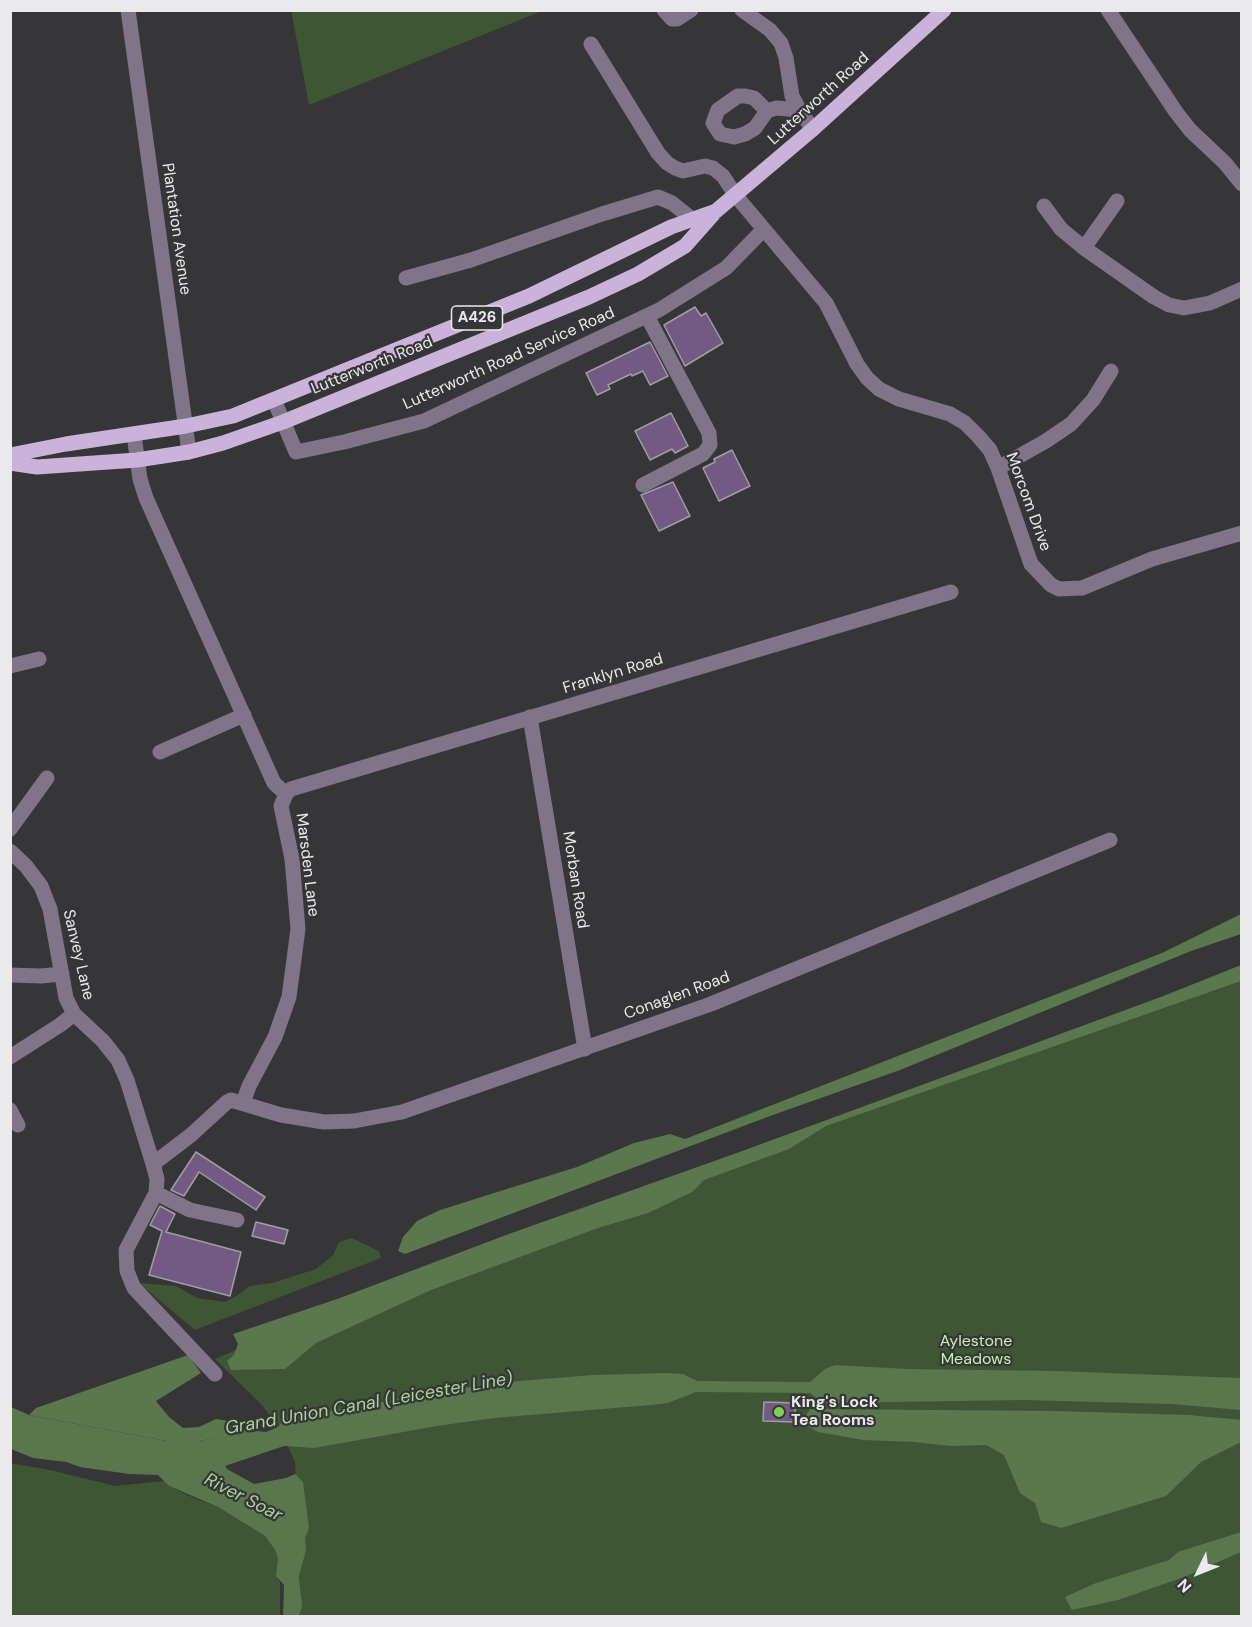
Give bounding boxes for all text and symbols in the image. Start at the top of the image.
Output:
street label: Lutterworth Road [765,49,873,149]
street label: Plantation Avenue [157,162,195,296]
street label: Lutterworth Road Service Road [400,304,618,414]
road number: A426 [452,306,502,330]
street label: Lutterworth Road [309,333,435,399]
street label: Morcom Drive [1001,450,1055,554]
street label: Franklyn Road [561,650,665,698]
street label: Marsden Lane [291,812,323,918]
street label: Morban Road [558,830,592,930]
street label: Sanvey Lane [58,908,98,1002]
street label: Conaglen Road [622,968,732,1024]
park label: Aylestone Meadows [940,1332,1012,1370]
water label: Grand Union Canal (Leicester Line) [224,1368,514,1440]
place label: King's Lock Tea Rooms [791,1393,878,1431]
marker: King's Lock Tea Rooms [772,1405,786,1419]
water label: River Soar [201,1469,285,1527]
north arrow [1168,1543,1228,1603]
text: N [1173,1574,1196,1597]

